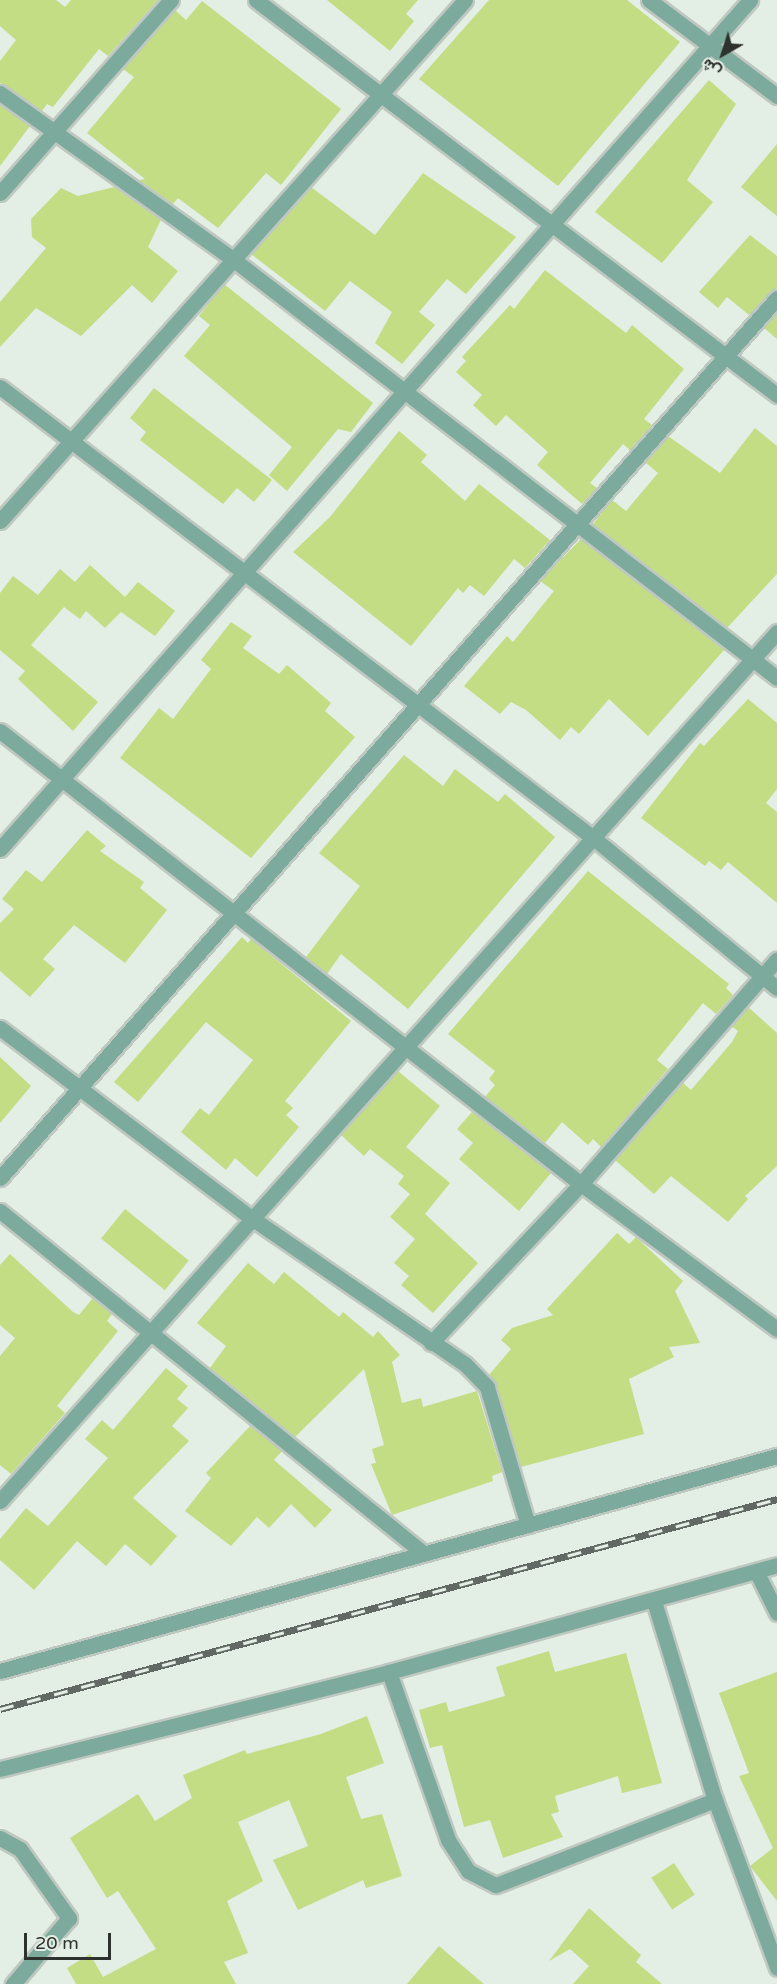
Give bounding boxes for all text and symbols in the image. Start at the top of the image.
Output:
north arrow [693,24,753,84]
text: ش [698,54,725,82]
scale bar [27,1921,114,1959]
text: 20 m [35,1932,79,1954]

